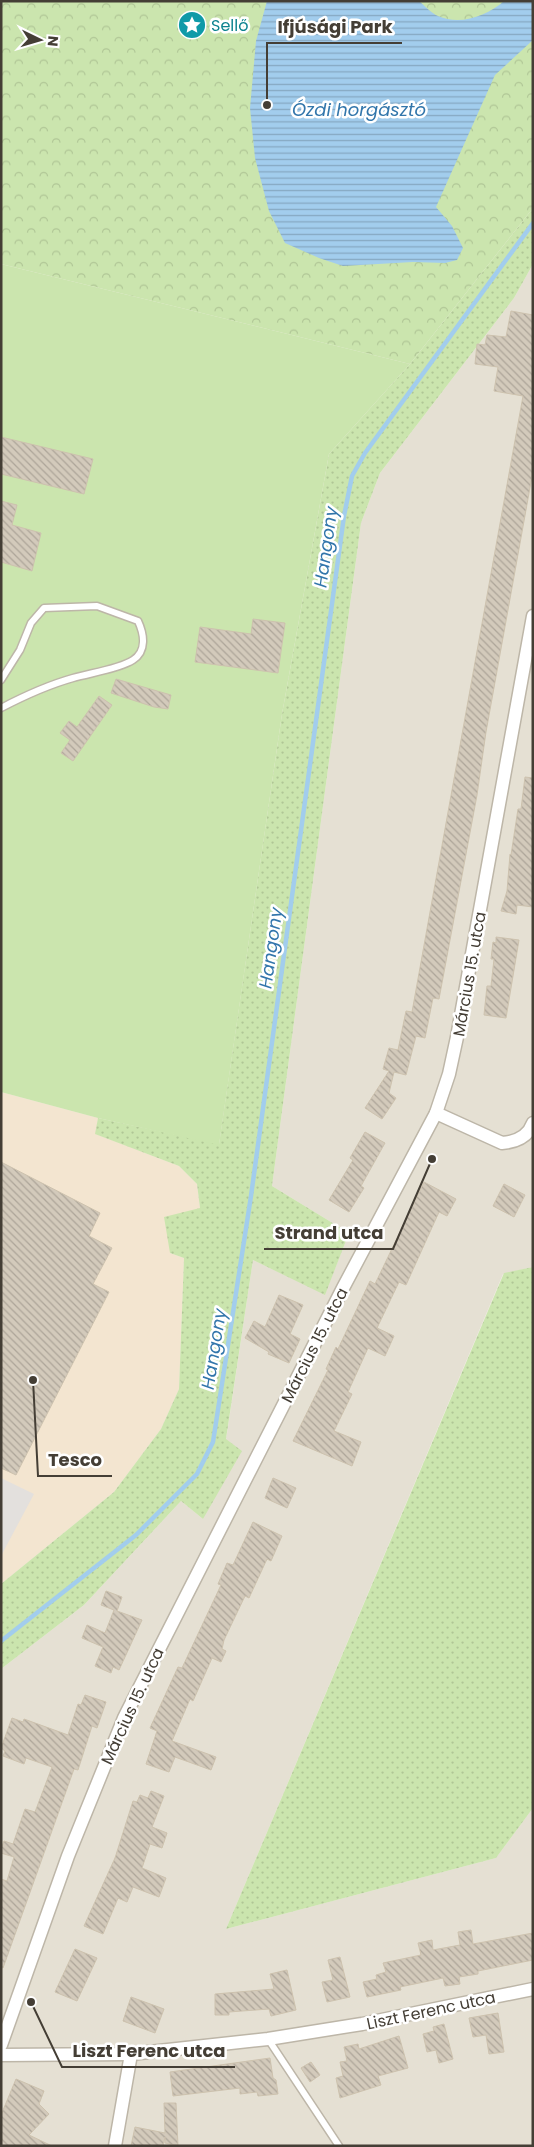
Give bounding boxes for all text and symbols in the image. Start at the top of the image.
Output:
place icon: Sellő [177,10,207,40]
callout: Ifjúsági Park [267,10,402,43]
place label: Sellő [211,14,248,37]
text: Ifjúsági Park [277,14,393,39]
north arrow [15,15,65,65]
text: N [43,35,63,47]
water label: Ózdi horgásztó [292,97,426,122]
water label: Hangony [307,504,344,589]
water label: Hangony [252,905,289,990]
street label: Március 15. utca [447,910,492,1038]
callout: Strand utca [264,1216,393,1249]
text: Strand utca [274,1220,384,1245]
street label: Március 15. utca [275,1284,353,1407]
water label: Hangony [195,1306,232,1391]
callout: Tesco [38,1443,112,1476]
text: Tesco [48,1447,102,1472]
street label: Március 15. utca [95,1644,170,1768]
street label: Liszt Ferenc utca [365,1986,498,2035]
callout: Liszt Ferenc utca [62,2034,235,2067]
text: Liszt Ferenc utca [72,2038,226,2063]

